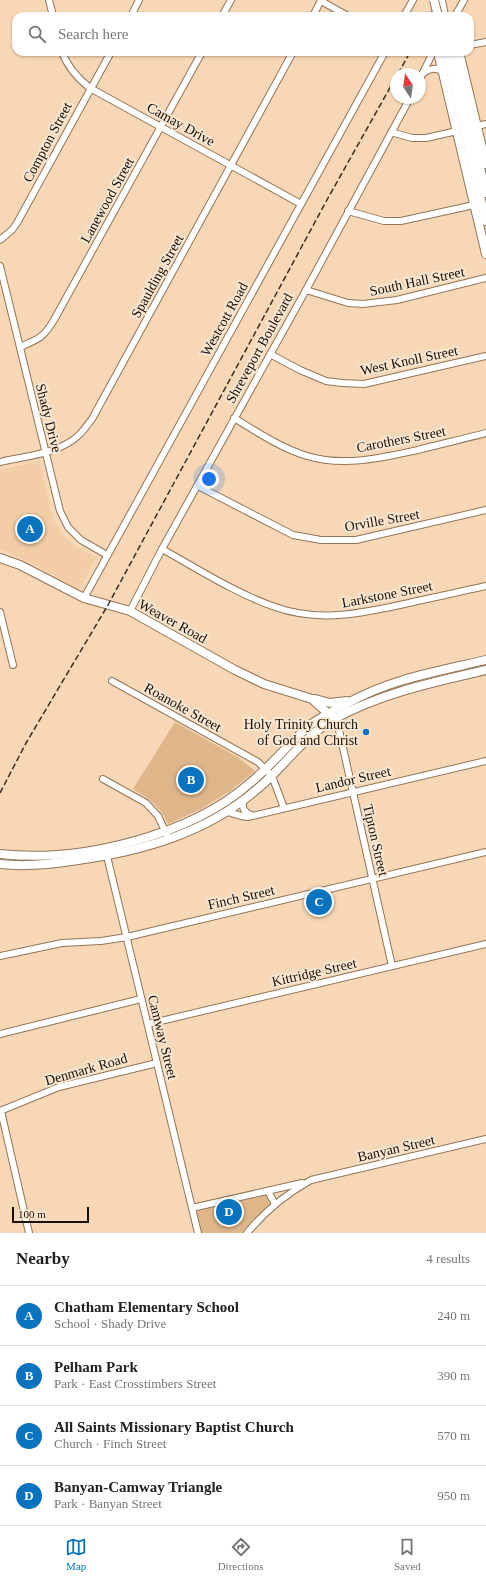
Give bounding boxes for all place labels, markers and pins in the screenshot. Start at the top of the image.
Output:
pin: A [17,514,43,544]
place label: Holy Trinity Church of God and Christ [244,717,358,748]
marker: Holy Trinity Church of God and Christ [361,727,371,737]
pin: B [178,765,204,795]
pin: C [306,887,332,917]
pin: D [216,1197,242,1227]

